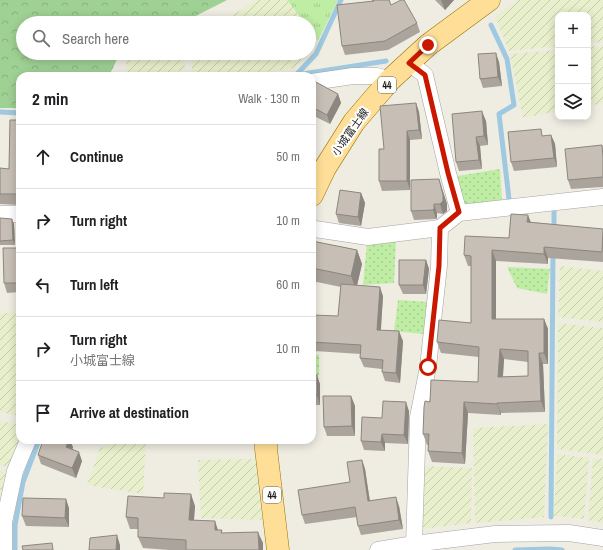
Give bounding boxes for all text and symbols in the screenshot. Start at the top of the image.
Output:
map controls [555,12,591,120]
button: + [555,12,591,48]
search box [16,16,316,60]
icon: search [30,27,52,49]
text: Search here [62,28,129,49]
route end [419,36,437,54]
button: − [555,48,591,84]
road number: 44 [378,77,396,93]
button: layers [555,84,591,120]
text: 2 min [32,87,68,110]
text: Walk · 130 m [238,90,300,107]
street label: 小城富士線 [328,105,372,159]
icon: ahead [32,146,54,168]
text: Continue [70,146,123,167]
text: 50 m [276,148,300,165]
icon: right [32,210,54,232]
text: Turn right [70,210,127,231]
text: 10 m [276,212,300,229]
icon: left [32,274,54,296]
text: Turn left [70,274,118,295]
text: 60 m [276,276,300,293]
text: Turn right [70,329,127,350]
icon: right [32,338,54,360]
text: 10 m [276,340,300,357]
text: 小城富士線 [70,352,135,369]
route start [419,358,437,376]
icon: arrive [32,402,54,424]
text: Arrive at destination [70,402,189,423]
road number: 44 [263,487,281,503]

